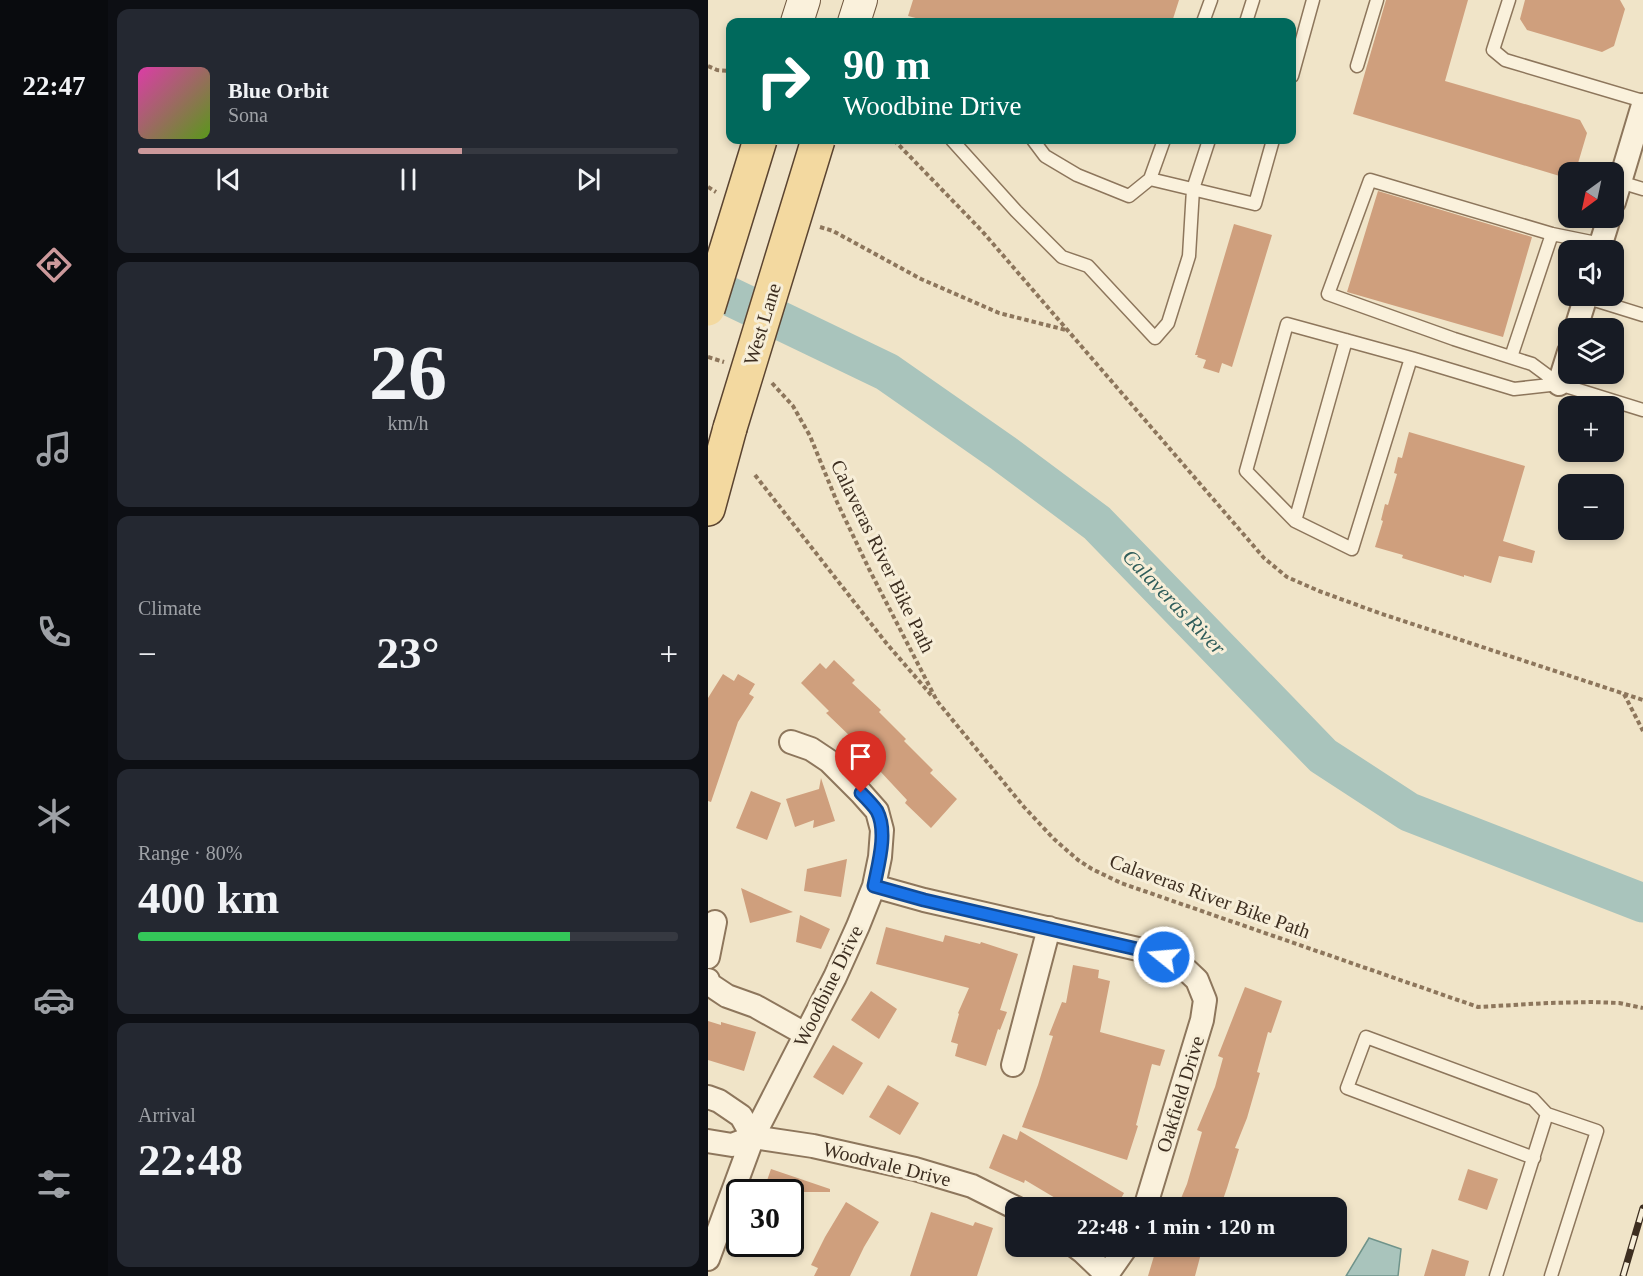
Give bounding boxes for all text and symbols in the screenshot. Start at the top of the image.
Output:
icon: right [744,42,822,120]
text: 90 m [843,42,931,88]
text: 22:47 [23,71,86,101]
text: Blue Orbit [228,78,329,103]
text: Woodbine Drive [843,91,1022,121]
text: Sona [228,104,268,126]
north arrow [1558,162,1624,228]
map controls [1558,162,1624,540]
icon: previous [212,163,245,196]
icon: pause [392,163,425,196]
icon: next [572,163,605,196]
button: sound [1558,240,1624,306]
icon: directions [33,244,75,286]
street label: West Lane [739,280,785,368]
button: layers [1558,318,1624,384]
text: 26 [369,329,447,416]
button: + [1558,396,1624,462]
text: km/h [387,412,429,434]
icon: music [33,428,75,470]
street label: Calaveras River Bike Path [827,456,939,656]
button: − [1558,474,1624,540]
water label: Calaveras River [1118,544,1231,660]
text: Climate [138,597,201,619]
icon: phone [33,611,75,653]
text: 23° [377,628,440,678]
text: − [138,636,157,672]
text: + [659,636,678,672]
pin [835,731,886,793]
icon: arrive [844,740,877,773]
icon: climate [33,795,75,837]
text: Range · 80% [138,842,242,864]
street label: Calaveras River Bike Path [1107,849,1313,943]
text: 400 km [138,873,279,923]
street label: Woodbine Drive [789,922,867,1050]
position arrow [1132,925,1196,989]
icon: car [33,979,75,1021]
street label: Oakfield Drive [1152,1033,1208,1155]
text: Arrival [138,1104,196,1126]
text: 22:48 [138,1135,243,1185]
street label: Woodvale Drive [821,1137,953,1191]
icon: filters [33,1163,75,1205]
speed limit sign: 30 [726,1179,804,1257]
text: 22:48 · 1 min · 120 m [1077,1214,1275,1239]

